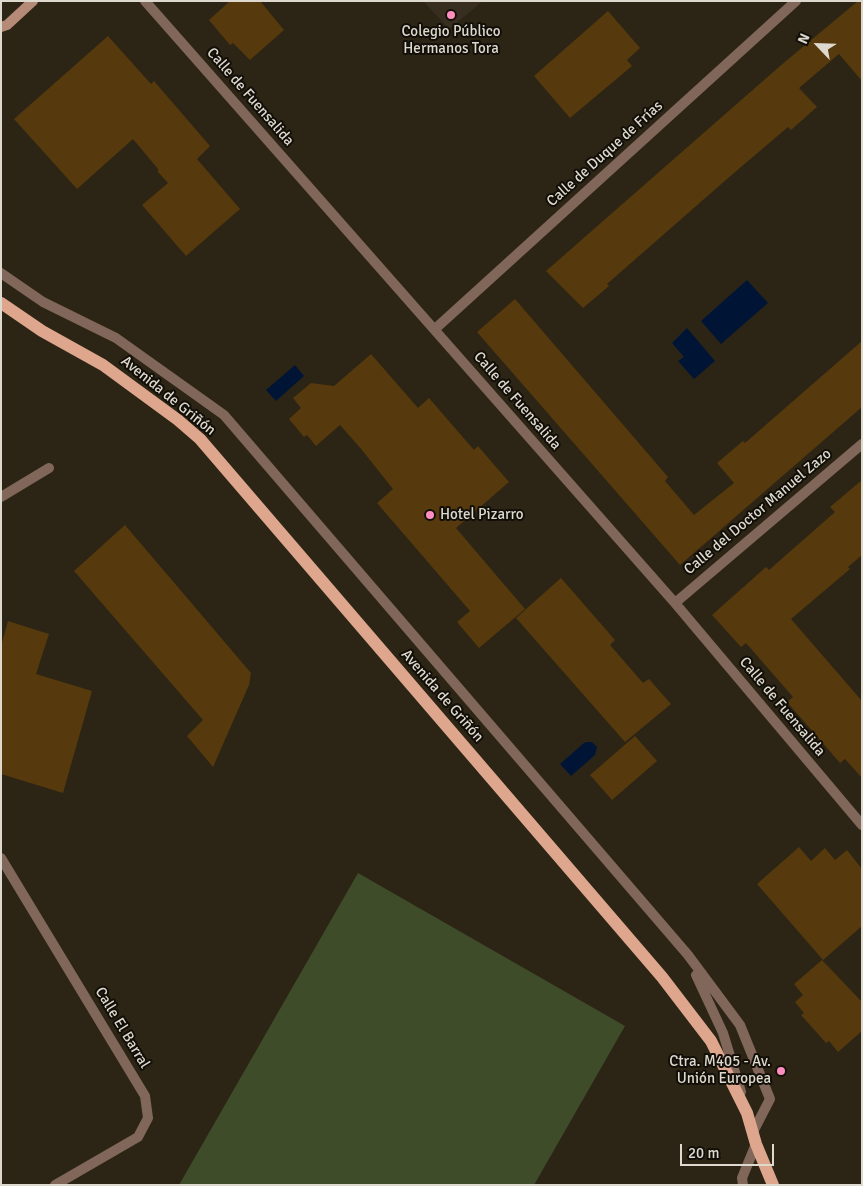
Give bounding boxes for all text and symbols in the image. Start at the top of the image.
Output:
marker: Colegio Público Hermanos Tora [445,9,457,21]
north arrow [793,20,843,70]
place label: Colegio Público Hermanos Tora [401,23,501,58]
text: N [794,31,814,47]
street label: Calle de Fuensalida [203,44,297,150]
street label: Calle de Duque de Frías [543,97,667,211]
street label: Calle de Fuensalida [470,348,564,454]
street label: Avenida de Griñón [117,352,219,440]
street label: Calle del Doctor Manuel Zazo [681,445,835,579]
place label: Hotel Pizarro [440,506,524,524]
marker: Hotel Pizarro [424,509,436,521]
street label: Avenida de Griñón [397,646,487,746]
street label: Calle de Fuensalida [735,654,829,760]
street label: Calle El Barral [91,984,153,1072]
place label: Ctra. M405 - Av. Unión Europea [669,1053,771,1088]
marker: Ctra. M405 - Av. Unión Europea [775,1065,787,1077]
scale bar [683,1134,777,1166]
text: 20 m [688,1144,719,1162]

